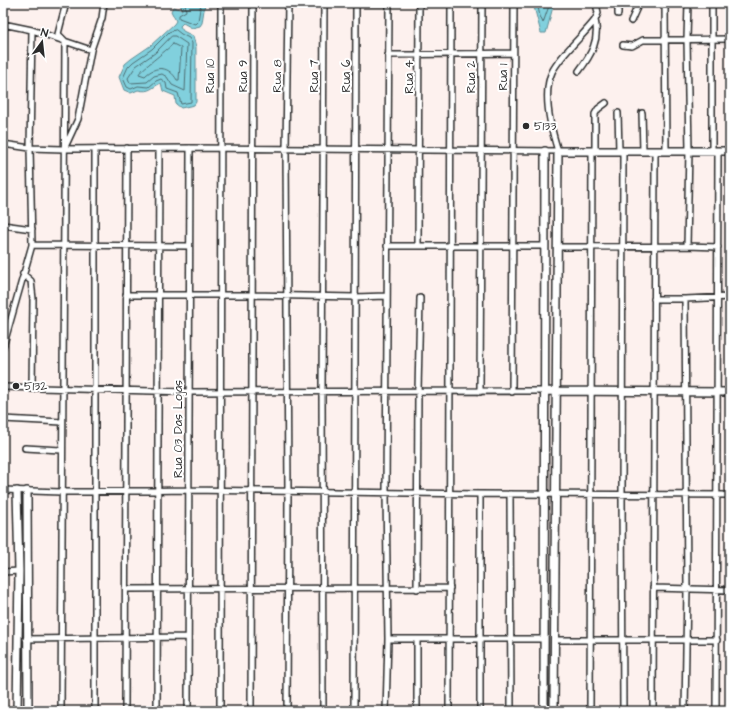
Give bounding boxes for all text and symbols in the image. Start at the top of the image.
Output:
north arrow [22,22,62,62]
text: N [39,25,50,41]
street label: Rua 10 [202,58,219,93]
street label: Rua 8 [269,59,286,93]
street label: Rua 7 [306,59,323,92]
street label: Rua 6 [338,59,355,93]
street label: Rua 9 [235,60,252,92]
street label: Rua 4 [401,60,418,94]
street label: Rua 2 [463,61,480,93]
street label: Rua 1 [495,63,512,91]
place label: 5133 [534,118,556,135]
marker: 5133 [521,121,531,131]
place label: 5132 [24,378,47,395]
street label: Rua 03 Das Lojas [170,380,187,478]
marker: 5132 [11,381,21,391]

